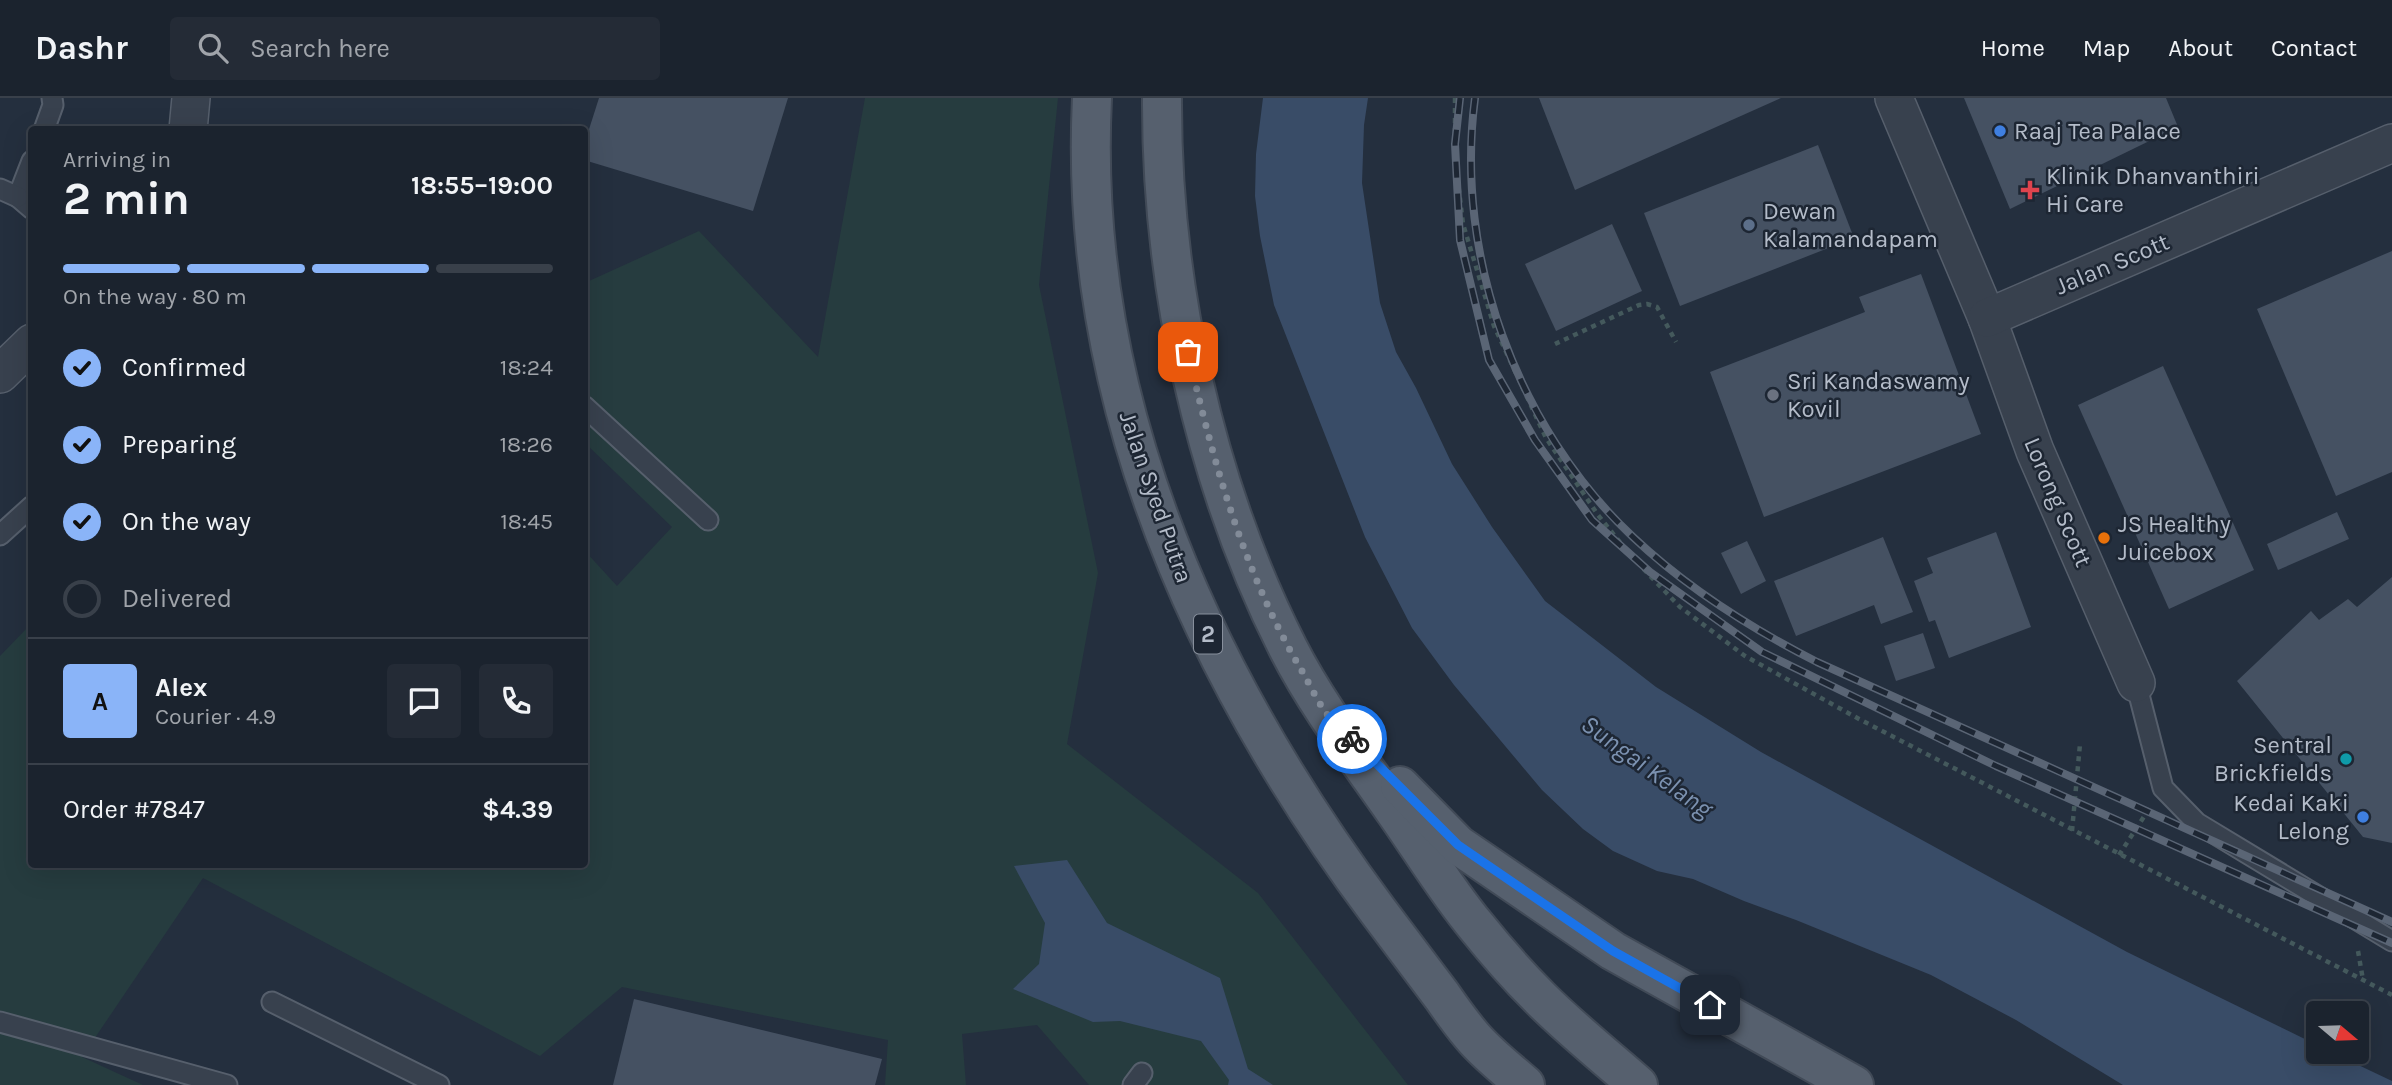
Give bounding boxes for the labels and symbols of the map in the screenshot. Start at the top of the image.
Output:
place label: Raaj Tea Palace [2014,117,2181,145]
marker: Raaj Tea Palace [1992,123,2008,139]
place label: Klinik Dhanvanthiri Hi Care [2046,162,2260,218]
marker: Klinik Dhanvanthiri Hi Care [2020,180,2040,200]
place label: Dewan Kalamandapam [1763,197,1938,253]
marker: Dewan Kalamandapam [1741,217,1757,233]
street label: Jalan Scott [2051,227,2173,301]
pin [1158,322,1218,382]
place label: Sri Kandaswamy Kovil [1787,367,1970,423]
marker: Sri Kandaswamy Kovil [1765,387,1781,403]
street label: Jalan Syed Putra [1114,408,1198,586]
street label: Lorong Scott [2018,433,2098,571]
place label: JS Healthy Juicebox [2118,510,2231,566]
marker: JS Healthy Juicebox [2096,530,2112,546]
road number: 2 [1194,614,1222,654]
courier [1317,704,1387,774]
water label: Sungai Kelang [1575,708,1720,825]
place label: Sentral Brickfields [2214,731,2332,787]
marker: Sentral Brickfields [2338,751,2354,767]
place label: Kedai Kaki Lelong [2233,789,2349,845]
marker: Kedai Kaki Lelong [2355,809,2371,825]
pin [1680,975,1740,1035]
north arrow [2306,1001,2370,1064]

